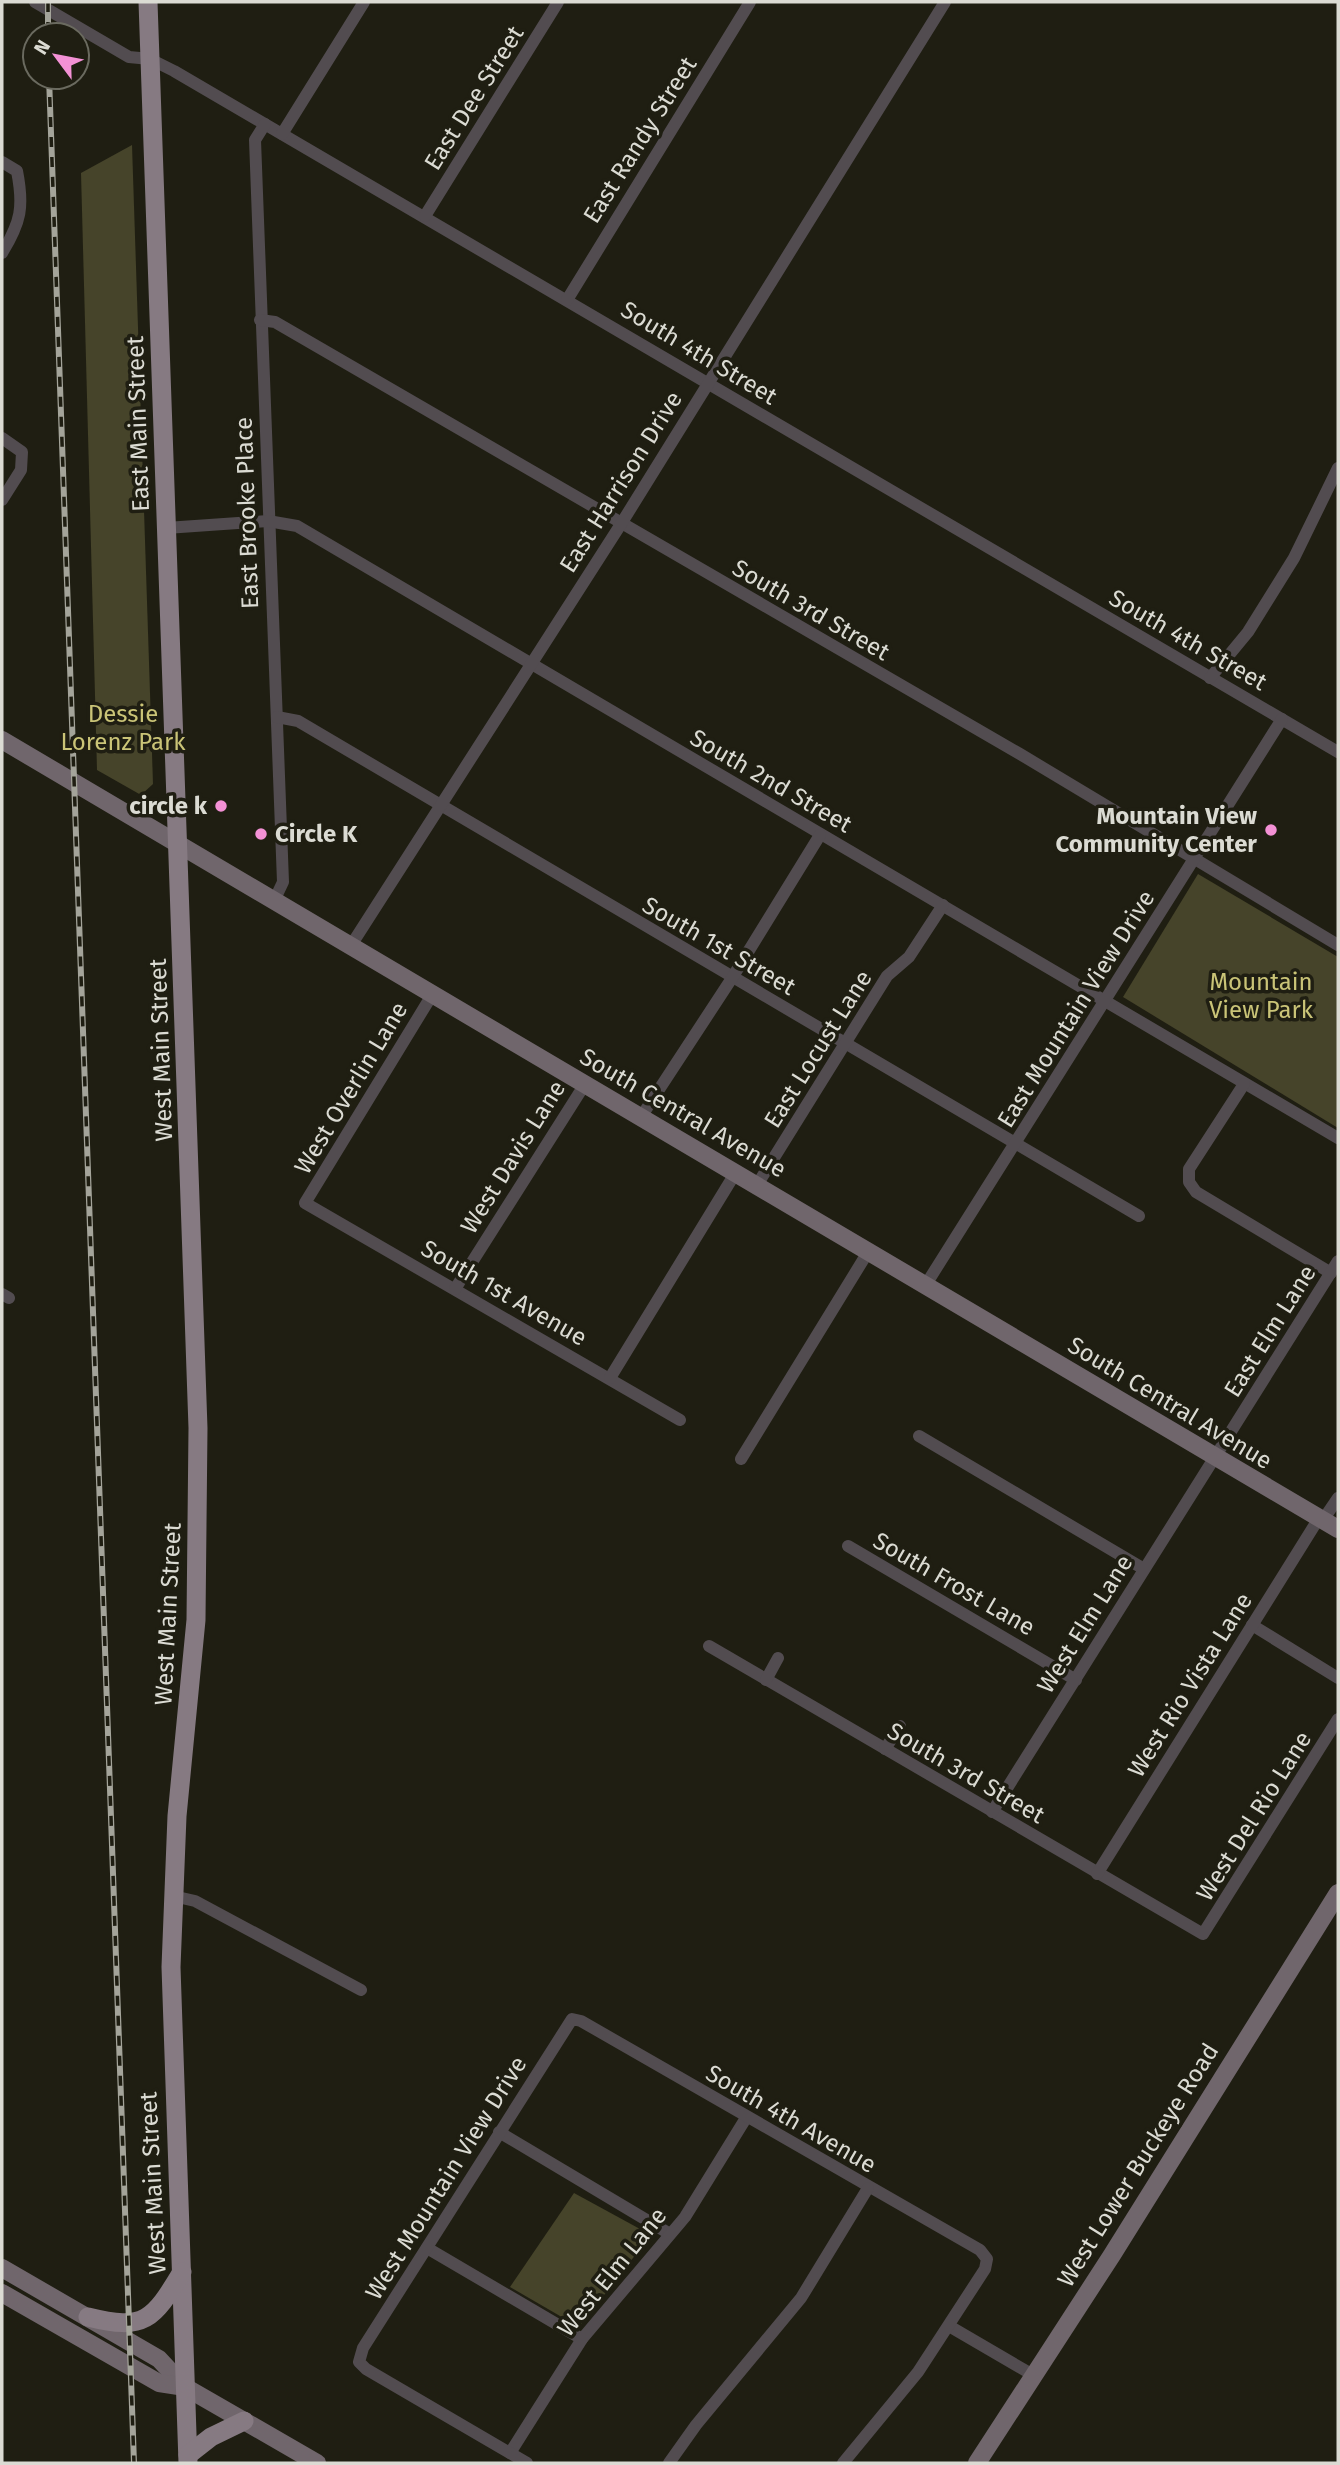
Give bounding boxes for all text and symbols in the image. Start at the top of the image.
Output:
street label: East Dee Street [418,20,530,175]
north arrow [21,21,91,91]
text: N [29,36,55,59]
street label: East Randy Street [578,51,703,228]
street label: South 4th Street [616,295,782,411]
street label: East Main Street [121,335,155,512]
street label: East Harrison Drive [554,386,688,578]
street label: East Brooke Place [230,417,264,609]
street label: South 3rd Street [728,554,895,666]
street label: South 4th Street [1104,584,1272,697]
park label: Dessie Lorenz Park [60,700,186,756]
street label: South 2nd Street [685,723,857,839]
place label: circle k [129,792,208,820]
marker: circle k [213,798,229,814]
place label: Mountain View Community Center [1055,802,1257,858]
place label: Circle K [275,820,358,848]
marker: Mountain View Community Center [1263,822,1279,838]
marker: Circle K [253,826,269,842]
street label: East Mountain View Drive [991,885,1161,1133]
street label: South 1st Street [638,891,801,1001]
street label: West Main Street [144,958,178,1142]
street label: East Locust Lane [758,965,878,1133]
park label: Mountain View Park [1209,968,1314,1024]
street label: West Overlin Lane [289,997,413,1179]
street label: South Central Avenue [575,1043,791,1183]
street label: West Davis Lane [455,1075,571,1239]
street label: South 1st Avenue [416,1234,592,1352]
street label: East Elm Lane [1218,1260,1322,1402]
street label: South Central Avenue [1063,1331,1277,1475]
street label: West Main Street [149,1522,187,1706]
street label: South Frost Lane [868,1526,1040,1642]
street label: West Elm Lane [1031,1550,1139,1698]
street label: West Rio Vista Lane [1122,1588,1258,1782]
street label: South 3rd Street [883,1717,1050,1829]
street label: West Del Rio Lane [1191,1726,1317,1906]
street label: West Lower Buckeye Road [1051,2038,1225,2292]
street label: West Mountain View Drive [360,2051,532,2305]
street label: South 4th Avenue [701,2059,881,2179]
street label: West Main Street [134,2091,172,2275]
street label: West Elm Lane [552,2202,672,2342]

